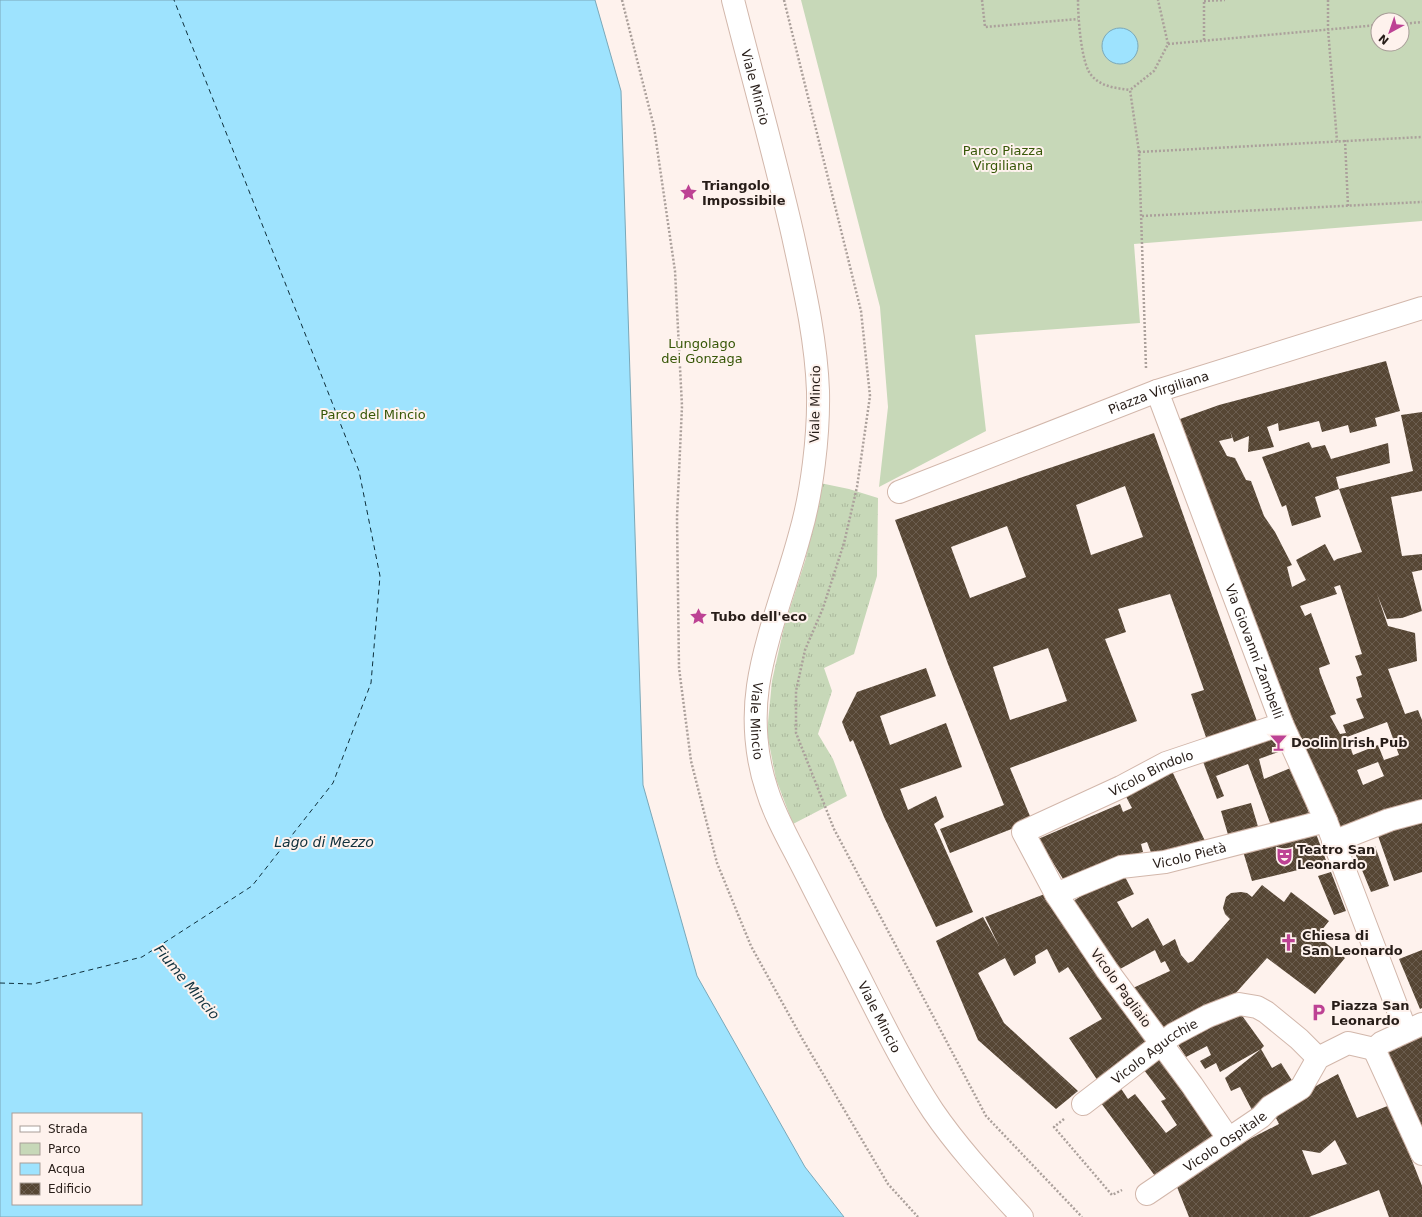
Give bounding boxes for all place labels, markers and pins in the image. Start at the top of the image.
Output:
place label: Triangolo Impossibile [702,178,786,208]
place icon: Triangolo Impossibile [679,182,699,202]
place icon: Tubo dell'eco [688,606,708,626]
place label: Tubo dell'eco [711,609,807,624]
bar icon: Doolin Irish Pub [1268,732,1288,752]
place label: Doolin Irish Pub [1291,735,1408,750]
place label: Teatro San Leonardo [1297,842,1375,872]
theatre icon: Teatro San Leonardo [1274,846,1294,866]
place label: Chiesa di San Leonardo [1302,928,1403,958]
church icon: Chiesa di San Leonardo [1279,932,1299,952]
place label: Piazza San Leonardo [1331,998,1410,1028]
parking icon: Piazza San Leonardo [1308,1002,1328,1022]

